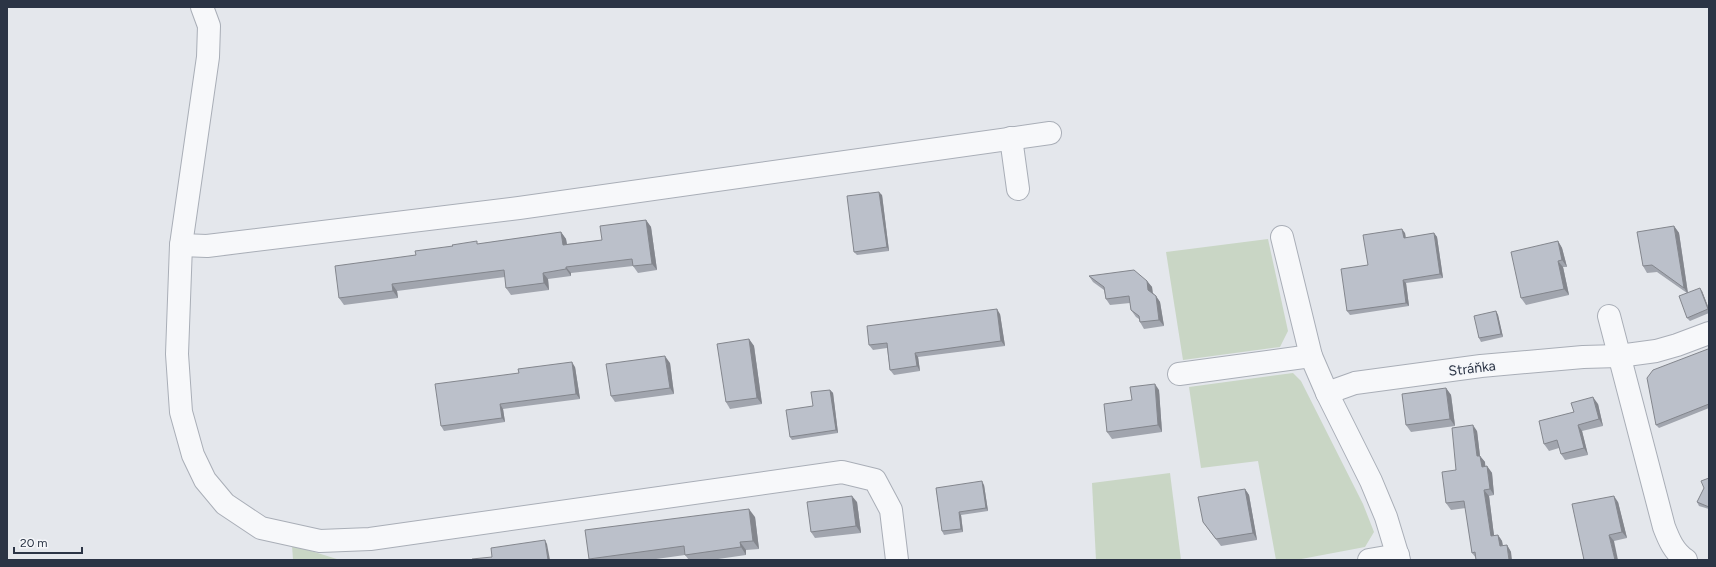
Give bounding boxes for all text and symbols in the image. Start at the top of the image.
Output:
street label: Stráňka [1448,357,1497,380]
scale bar [14,529,82,555]
text: 20 m [20,536,48,550]

